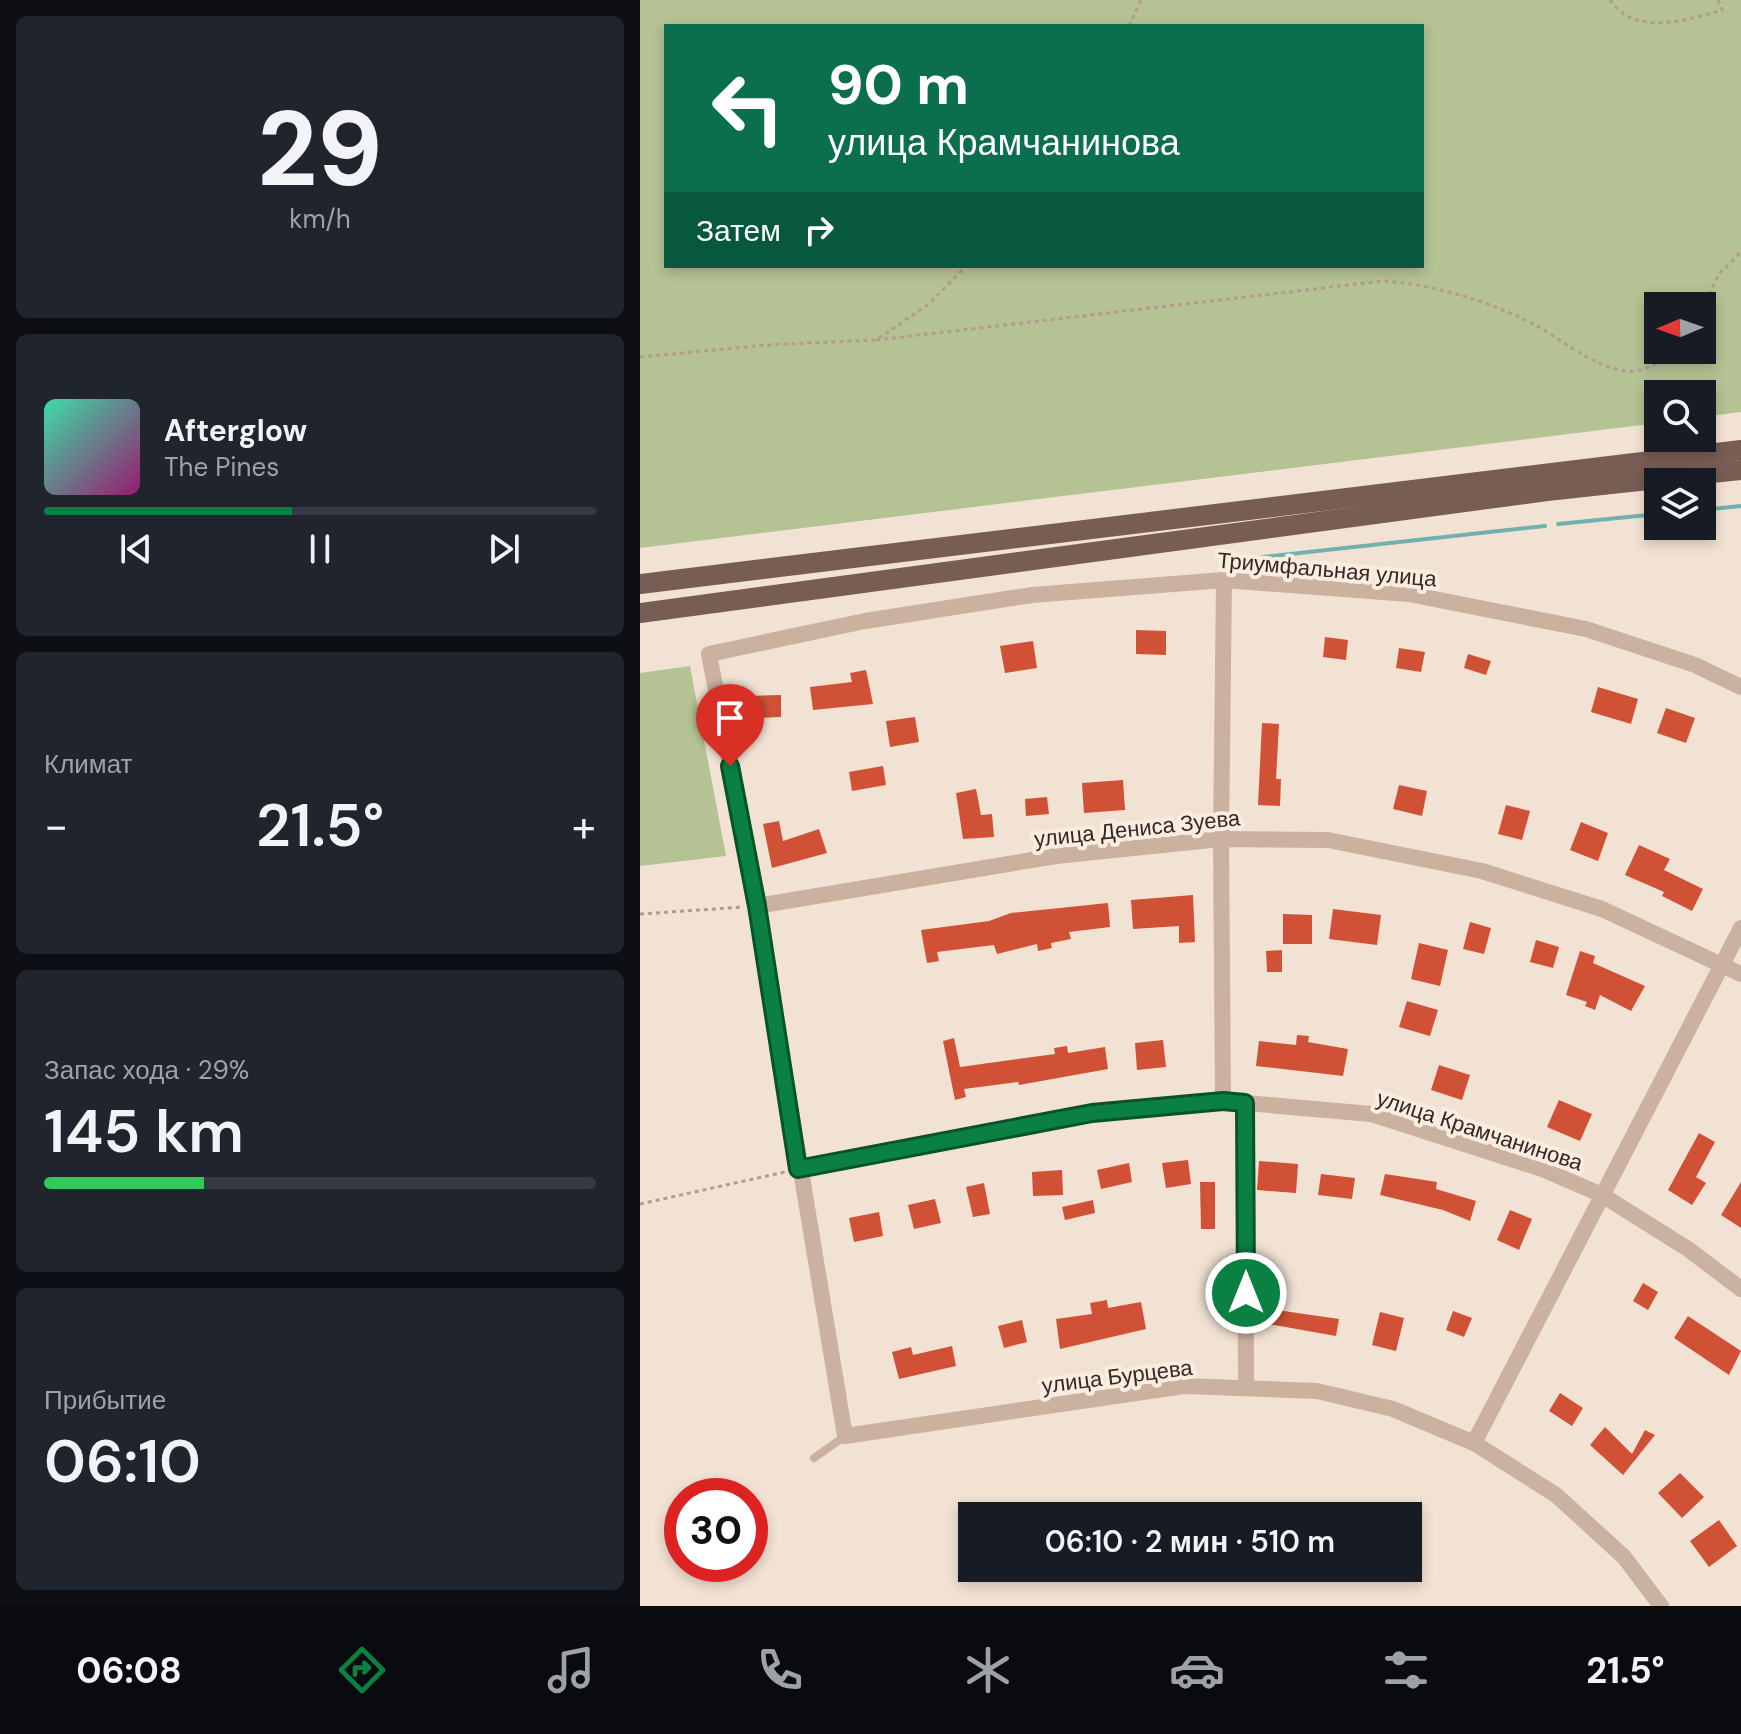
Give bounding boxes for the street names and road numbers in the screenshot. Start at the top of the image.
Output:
street label: Триумфальная улица [1216,545,1438,594]
street label: улица Дениса Зуева [1033,803,1242,854]
street label: улица Крамчанинова [1373,1083,1587,1178]
street label: улица Бурцева [1040,1353,1195,1400]

